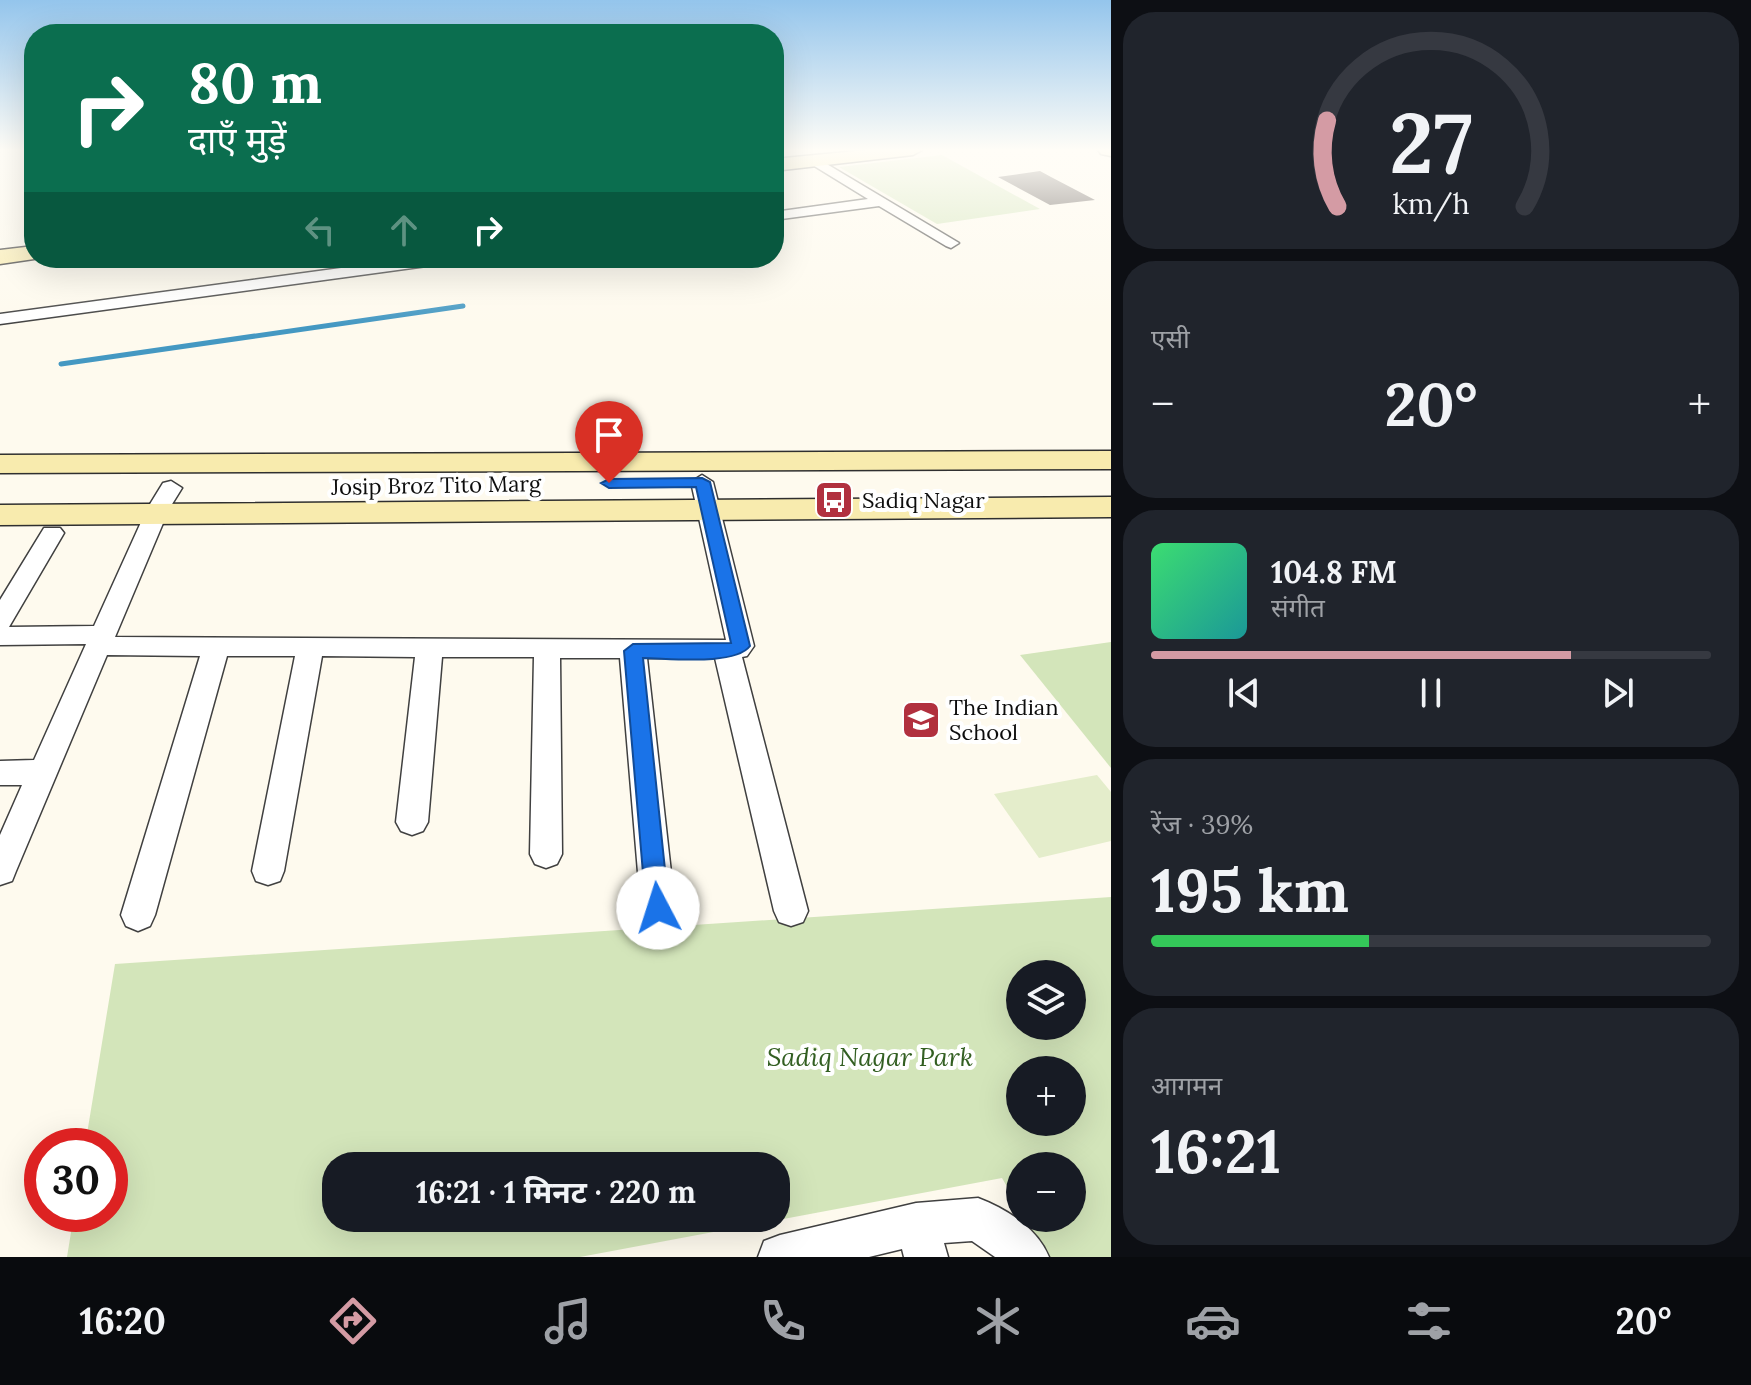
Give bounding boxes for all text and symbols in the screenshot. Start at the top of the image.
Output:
text: 80 m [188,47,322,118]
icon: right [56,56,160,160]
text: 27 [1389,88,1473,195]
text: दाएँ मुड़ें [188,117,287,163]
text: km/h [1392,185,1470,222]
icon: left [298,208,342,252]
icon: ahead [382,208,426,252]
icon: right [466,208,510,252]
text: एसी [1151,322,1190,355]
text: 20° [1384,366,1478,442]
text: − [1151,376,1174,432]
text: + [1688,376,1711,432]
pin [575,401,643,483]
icon: arrive [587,413,631,457]
street label: Josip Broz Tito Marg [330,469,542,501]
bus stop icon: Sadiq Nagar [813,479,855,521]
place label: Sadiq Nagar [862,486,985,514]
text: 104.8 FM [1271,553,1397,591]
text: संगीत [1271,591,1325,624]
icon: previous [1222,671,1266,715]
icon: pause [1409,671,1453,715]
icon: next [1596,671,1640,715]
place label: The Indian School [949,693,1059,746]
school or university icon: The Indian School [900,699,942,741]
text: रेंज · 39% [1151,808,1253,841]
text: 195 km [1151,852,1349,928]
position arrow [616,866,700,950]
map controls [1006,960,1086,1232]
button: layers [1006,960,1086,1040]
park label: Sadiq Nagar Park [767,1040,973,1073]
button: + [1006,1056,1086,1136]
text: आगमन [1151,1069,1222,1102]
text: 16:21 [1151,1113,1281,1189]
speed limit sign: 30 [24,1128,128,1232]
button: − [1006,1152,1086,1232]
text: 16:21 · 1 मिनट · 220 m [416,1173,696,1211]
icon: directions [325,1293,381,1349]
icon: music [540,1293,596,1349]
icon: phone [755,1293,811,1349]
icon: climate [970,1293,1026,1349]
icon: car [1185,1293,1241,1349]
icon: filters [1401,1293,1457,1349]
text: 16:20 [80,1298,166,1344]
text: 20° [1616,1298,1671,1344]

